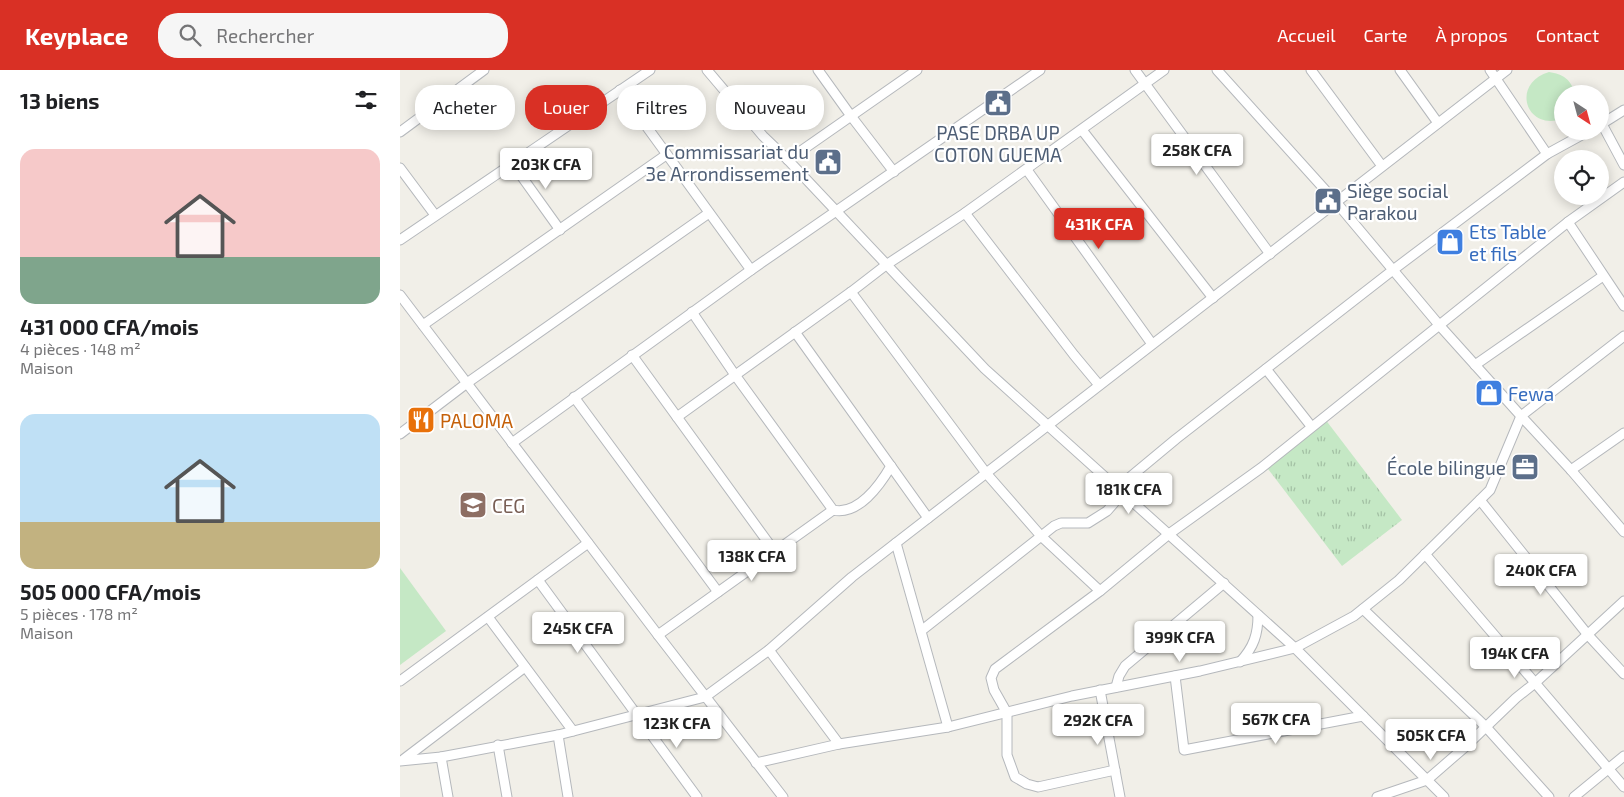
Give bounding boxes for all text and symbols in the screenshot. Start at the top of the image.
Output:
search box [158,13,508,58]
text: Keyplace [25,21,128,50]
icon: search [176,21,204,49]
text: Rechercher [216,24,314,47]
text: Accueil [1277,24,1336,46]
text: Carte [1364,24,1407,46]
text: À propos [1435,24,1508,46]
text: Contact [1536,24,1599,46]
chip: Acheter [415,85,515,130]
chip: Louer [525,85,607,130]
chip: Filtres [617,85,706,130]
chip: Nouveau [716,85,824,130]
north arrow [1554,85,1609,140]
map controls [1554,85,1609,205]
icon: filters [352,86,380,114]
text: 13 biens [20,88,99,113]
public building icon: PASE DRBA UP COTON GUEMA [983,88,1013,118]
place label: PASE DRBA UP COTON GUEMA [934,121,1062,166]
pin: 258K CFA [1145,134,1249,176]
place label: Commissariat du 3e Arrondissement [646,140,809,185]
text: 258K CFA [1162,140,1232,159]
public building icon: Commissariat du 3e Arrondissement [813,147,843,177]
pin: 203K CFA [494,148,598,190]
button: locate [1554,150,1609,205]
text: 203K CFA [511,154,581,173]
place label: Siège social Parakou [1347,179,1448,224]
icon: home [155,181,245,271]
public building icon: Siège social Parakou [1313,186,1343,216]
pin: 431K CFA [1047,208,1151,250]
text: 431K CFA [1065,214,1133,233]
place label: Ets Table et fils [1469,220,1547,265]
shop icon: Ets Table et fils [1435,227,1465,257]
text: 431 000 CFA/mois [20,314,199,339]
text: 4 pièces · 148 m² [20,339,141,358]
text: Maison [20,358,73,377]
shop icon: Fewa [1474,378,1504,408]
place label: Fewa [1508,382,1554,405]
restaurant icon: PALOMA [406,405,436,435]
place label: PALOMA [440,409,513,432]
icon: home [155,446,245,536]
office icon: École bilingue [1510,452,1540,482]
place label: École bilingue [1387,456,1506,479]
pin: 181K CFA [1077,472,1181,515]
text: 181K CFA [1096,479,1162,498]
school or university icon: CEG [458,490,488,520]
place label: CEG [492,494,525,517]
pin: 138K CFA [700,540,804,582]
text: 138K CFA [718,546,786,565]
pin: 240K CFA [1489,554,1593,596]
text: 240K CFA [1505,560,1577,579]
text: 505 000 CFA/mois [20,579,201,604]
text: 5 pièces · 178 m² [20,604,138,623]
pin: 245K CFA [526,612,630,654]
text: 245K CFA [543,618,613,637]
pin: 399K CFA [1128,620,1232,663]
text: Maison [20,623,73,642]
text: 399K CFA [1145,627,1215,646]
pin: 194K CFA [1463,636,1567,679]
text: 194K CFA [1481,643,1549,662]
pin: 567K CFA [1224,702,1328,745]
pin: 292K CFA [1046,704,1150,746]
pin: 123K CFA [625,706,729,749]
text: 567K CFA [1242,709,1310,728]
text: 292K CFA [1063,710,1133,729]
text: 123K CFA [644,713,710,732]
pin: 505K CFA [1379,718,1483,761]
text: 505K CFA [1396,725,1466,744]

